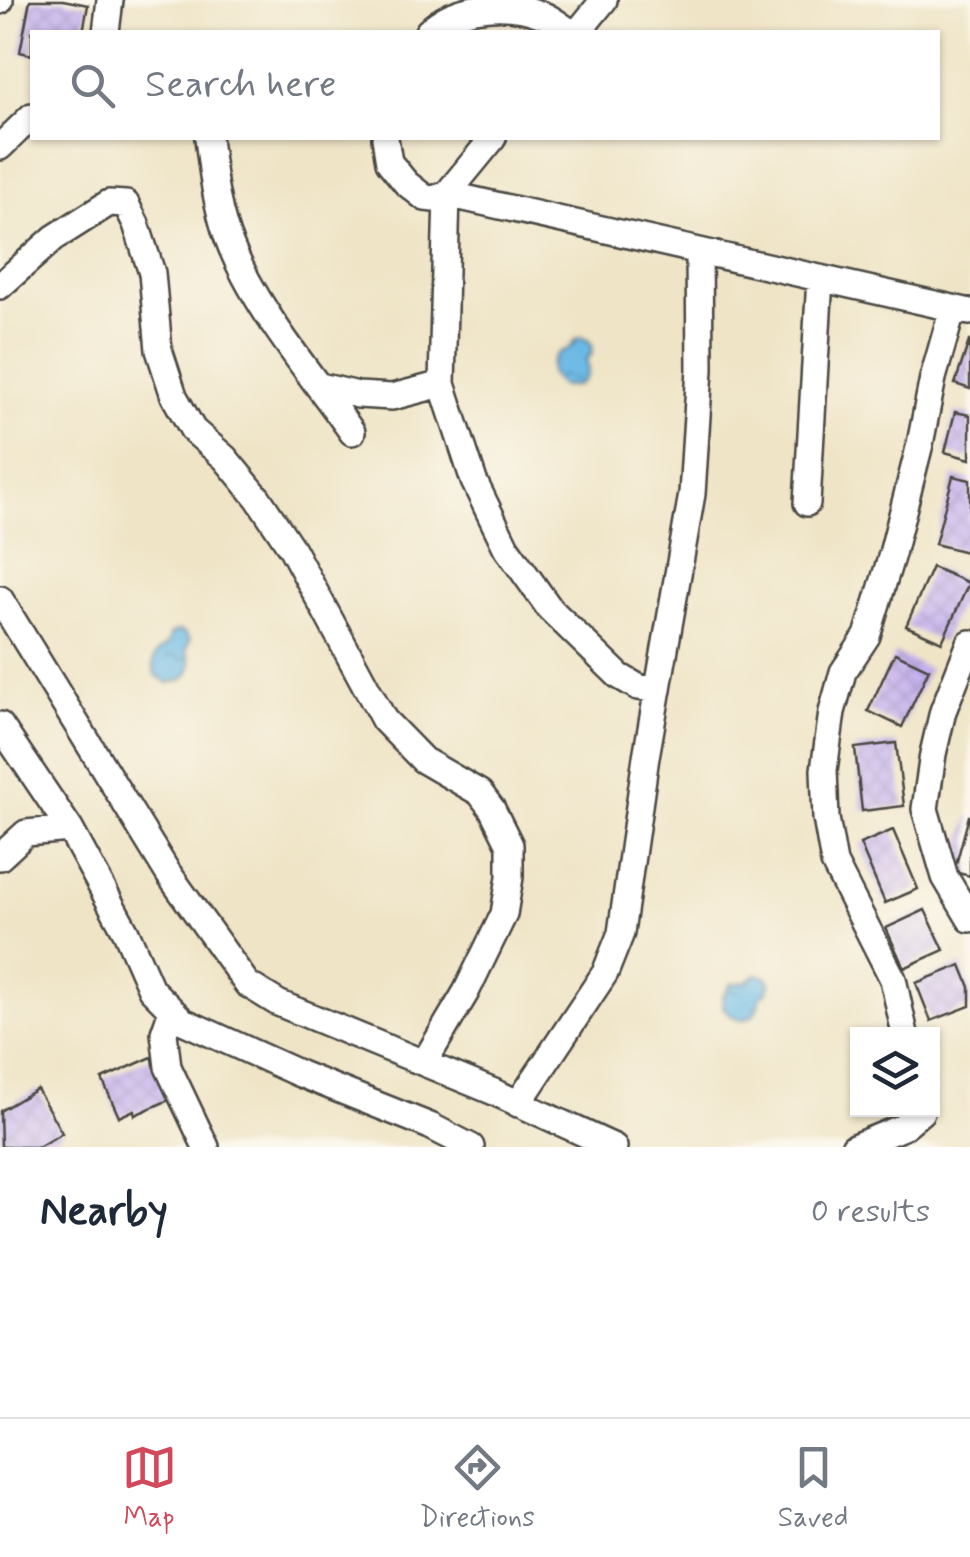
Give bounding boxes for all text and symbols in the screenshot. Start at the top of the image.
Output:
search box [30,30,940,140]
icon: search [65,58,120,113]
text: Search here [145,61,336,110]
map controls [850,1027,940,1117]
button: layers [850,1027,940,1117]
text: Nearby [40,1185,168,1240]
text: 0 results [811,1191,930,1233]
tab: Map [122,1440,177,1537]
tab: Directions [420,1440,535,1537]
tab: Saved [778,1440,848,1537]

